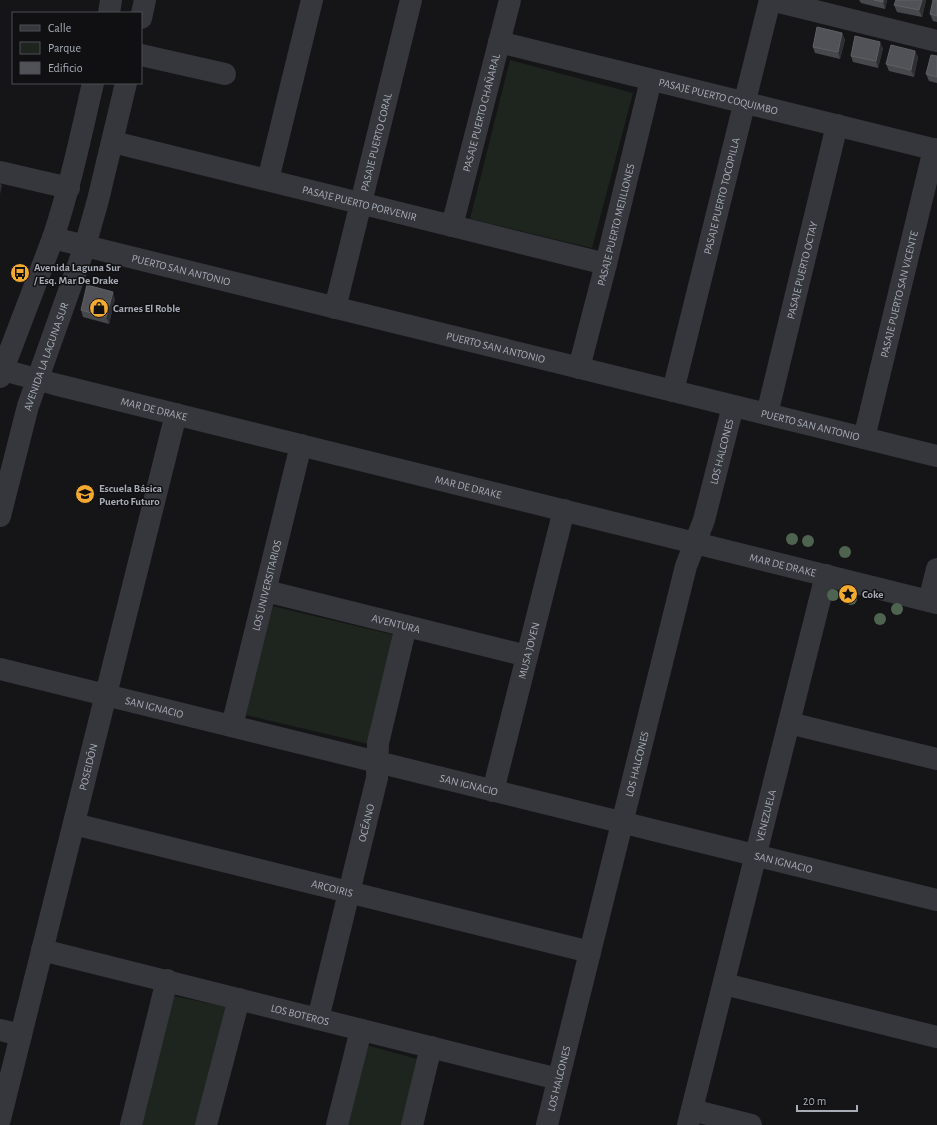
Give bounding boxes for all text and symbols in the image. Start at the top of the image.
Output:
legend [12,12,142,84]
text: Calle [48,22,71,34]
text: Parque [48,42,81,54]
street label: PASAJE PUERTO CHAÑARAL [461,52,502,173]
text: Edificio [48,62,83,74]
street label: PASAJE PUERTO COQUIMBO [658,76,779,116]
street label: PASAJE PUERTO CORAL [359,91,393,192]
street label: PASAJE PUERTO TOCOPILLA [702,136,741,255]
street label: PASAJE PUERTO MEJILLONES [595,162,636,287]
street label: PASAJE PUERTO PORVENIR [301,184,418,223]
street label: PASAJE PUERTO OCTAY [785,220,819,320]
street label: PASAJE PUERTO SAN VICENTE [878,229,920,359]
street label: PUERTO SAN ANTONIO [131,252,232,287]
bus stop icon: Avenida Laguna Sur / Esq. Mar De Drake [9,262,31,284]
place label: Avenida Laguna Sur / Esq. Mar De Drake [33,262,121,286]
shop icon: Carnes El Roble [88,297,110,319]
street label: AVENIDA LA LAGUNA SUR [22,301,70,412]
place label: Carnes El Roble [113,303,180,314]
street label: PUERTO SAN ANTONIO [445,330,546,365]
street label: MAR DE DRAKE [120,395,189,422]
street label: PUERTO SAN ANTONIO [760,407,861,442]
street label: LOS HALCONES [708,418,735,485]
street label: MAR DE DRAKE [434,473,503,500]
school or university icon: Escuela Básica Puerto Futuro [74,483,96,505]
place label: Escuela Básica Puerto Futuro [99,483,163,507]
street label: LOS UNIVERSITARIOS [250,539,283,632]
street label: MAR DE DRAKE [748,551,818,578]
place icon: Coke [837,583,859,605]
place label: Coke [862,589,883,600]
street label: AVENTURA [371,612,422,635]
street label: MUSA JOVEN [516,621,541,680]
street label: SAN IGNACIO [124,695,185,720]
street label: LOS HALCONES [623,730,650,798]
street label: POSEIDÓN [77,742,99,791]
street label: SAN IGNACIO [439,772,499,797]
street label: VENEZUELA [754,788,778,843]
street label: OCÉANO [356,803,376,843]
street label: SAN IGNACIO [753,850,814,875]
street label: ARCOIRIS [310,878,354,898]
street label: LOS BOTEROS [270,1002,330,1027]
street label: LOS HALCONES [545,1045,572,1112]
scale bar [797,1087,857,1113]
text: 20 m [803,1095,826,1107]

